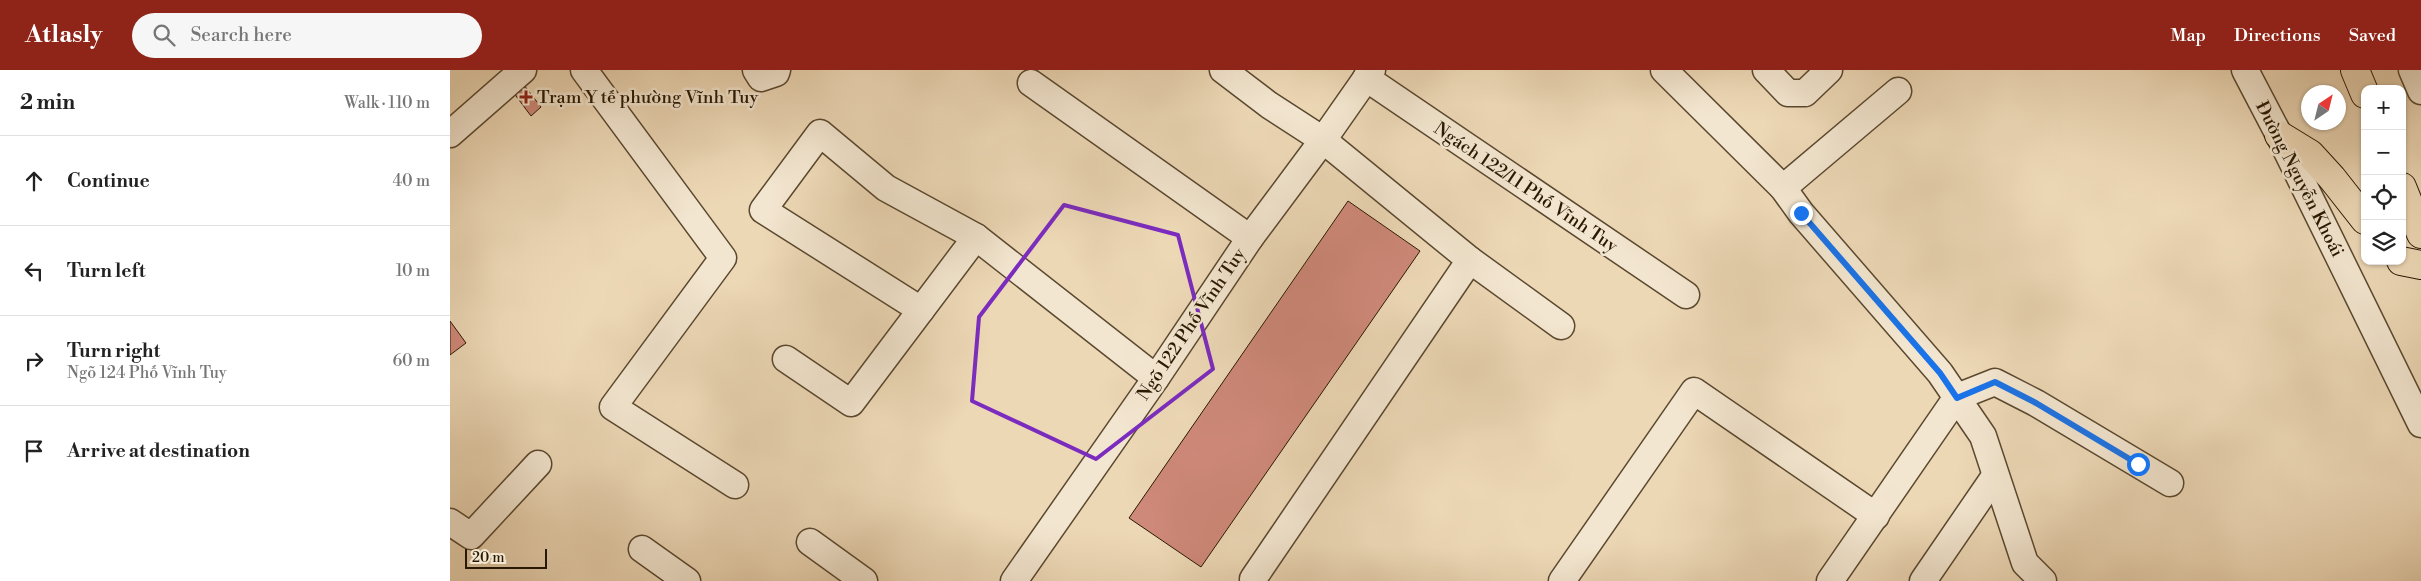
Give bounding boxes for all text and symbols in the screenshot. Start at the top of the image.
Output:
search box [132,13,482,58]
text: Atlasly [25,20,102,50]
icon: search [150,21,178,49]
text: Search here [190,23,292,47]
text: Map [2170,24,2206,47]
text: Directions [2234,24,2321,47]
text: Saved [2349,24,2396,47]
north arrow [2301,85,2346,130]
map controls [2361,85,2406,265]
button: + [2361,85,2406,130]
place label: Trạm Y tế phường Vĩnh Tuy [537,86,758,109]
text: 2 min [20,90,75,116]
marker: Trạm Y tế phường Vĩnh Tuy [519,90,533,104]
text: Walk · 110 m [344,93,430,113]
street label: Đường Nguyễn Khoái [2250,97,2349,261]
street label: Ngách 122/11 Phố Vĩnh Tuy [1429,117,1622,258]
button: − [2361,130,2406,175]
icon: ahead [20,167,48,195]
text: Continue [67,169,150,193]
text: 40 m [393,171,430,191]
button: locate [2361,175,2406,220]
route end [1790,202,1813,225]
button: layers [2361,220,2406,265]
street label: Ngõ 122 Phố Vĩnh Tuy [1132,243,1251,405]
icon: left [20,257,48,285]
text: Turn left [67,259,146,283]
text: 10 m [396,261,430,281]
text: Turn right [67,339,160,363]
icon: right [20,347,48,375]
text: 60 m [392,351,430,371]
text: Ngõ 124 Phố Vĩnh Tuy [67,363,227,383]
icon: arrive [20,437,48,465]
text: Arrive at destination [67,439,250,463]
route start [2127,453,2150,476]
scale bar [465,546,548,569]
text: 20 m [472,549,504,567]

